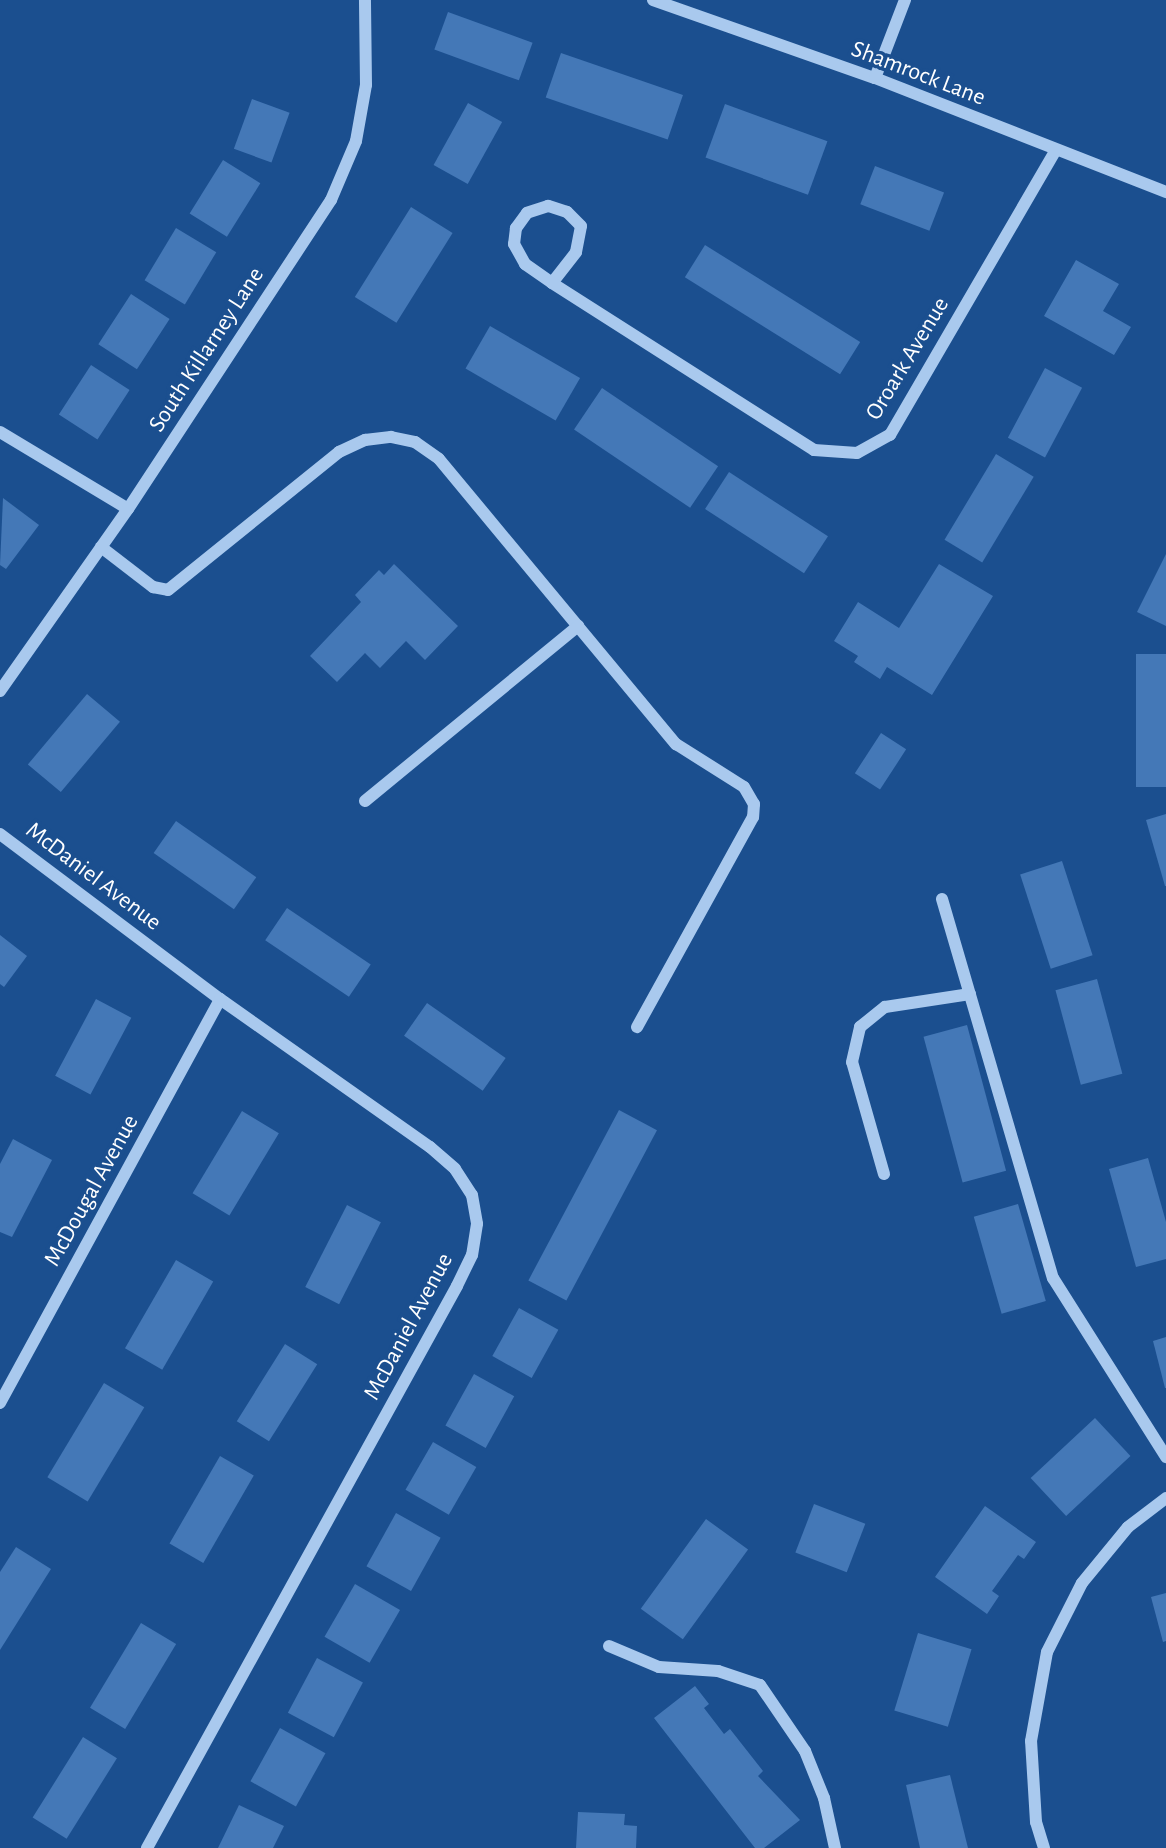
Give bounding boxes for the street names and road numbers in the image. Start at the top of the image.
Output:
street label: Shamrock Lane [847,35,989,113]
street label: South Killarney Lane [143,262,271,438]
street label: Oroark Avenue [860,292,956,426]
street label: McDaniel Avenue [19,817,167,937]
street label: McDougal Avenue [38,1110,146,1272]
street label: McDaniel Avenue [358,1249,460,1405]

